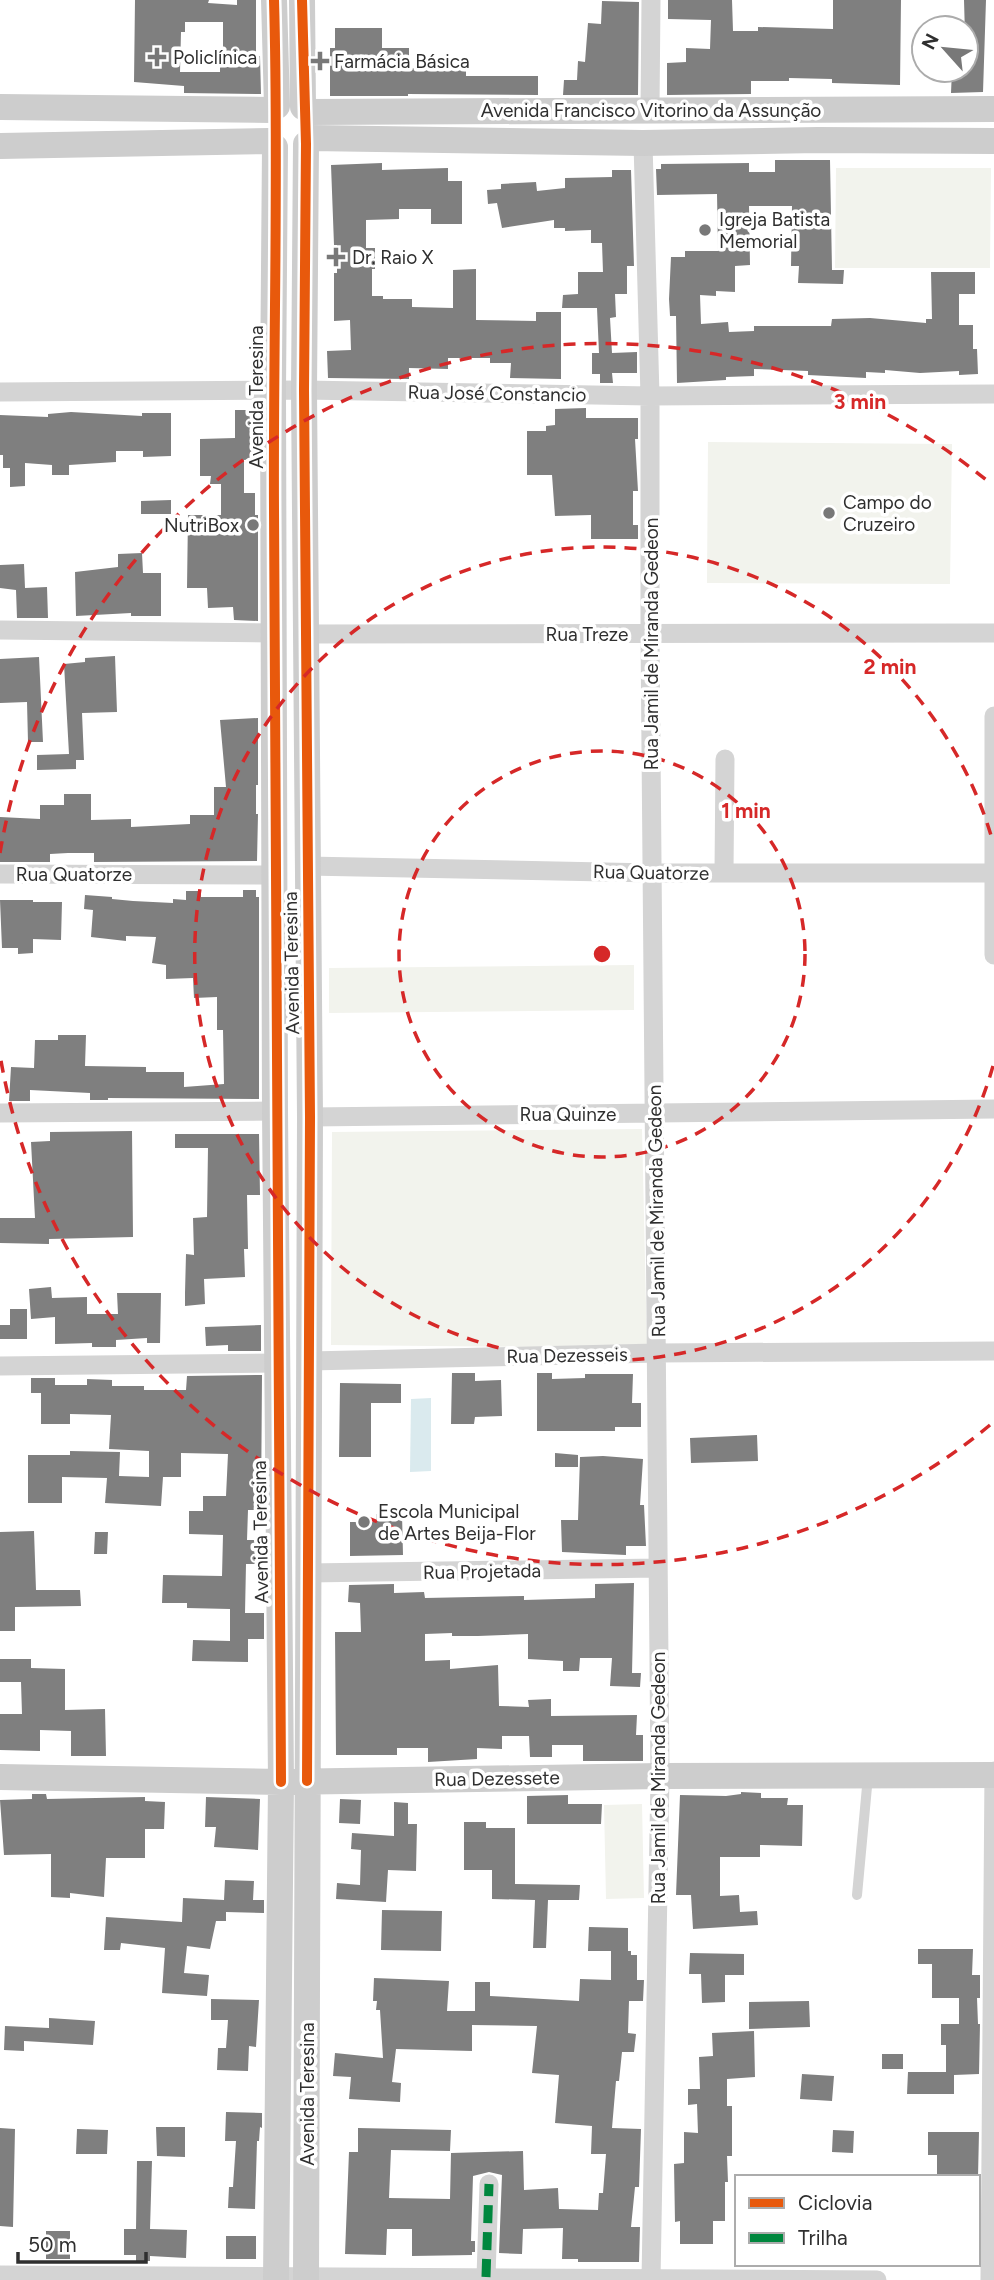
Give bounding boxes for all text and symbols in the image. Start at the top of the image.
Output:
north arrow [910,14,980,84]
text: N [917,30,944,53]
place label: Policlínica [173,46,257,69]
marker: Policlínica [147,47,167,67]
place label: Farmácia Básica [334,50,470,73]
marker: Farmácia Básica [312,53,328,69]
street label: Avenida Francisco Vitorino da Assunção [481,99,821,122]
place label: Igreja Batista Memorial [719,208,830,253]
marker: Igreja Batista Memorial [697,222,713,238]
place label: Dr. Raio X [352,246,434,269]
marker: Dr. Raio X [326,247,346,267]
street label: Avenida Teresina [245,325,268,469]
street label: Rua José Constancio [407,380,587,407]
text: 3 min [834,389,886,414]
place label: Campo do Cruzeiro [843,491,932,536]
marker: Campo do Cruzeiro [821,505,837,521]
place label: NutriBox [164,514,239,537]
marker: NutriBox [245,517,261,533]
street label: Rua Jamil de Miranda Gedeon [640,518,663,770]
street label: Rua Treze [546,623,628,646]
text: 2 min [864,654,916,679]
text: 1 min [721,798,771,823]
street label: Rua Quatorze [593,860,709,885]
street label: Rua Quatorze [16,863,132,886]
street label: Avenida Teresina [279,891,304,1035]
centre of rings [590,942,614,966]
street label: Rua Jamil de Miranda Gedeon [643,1084,670,1338]
street label: Rua Quinze [519,1103,617,1126]
street label: Rua Dezesseis [506,1343,628,1368]
street label: Avenida Teresina [248,1460,273,1604]
place label: Escola Municipal de Artes Beija-Flor [378,1500,536,1545]
marker: Escola Municipal de Artes Beija-Flor [356,1514,372,1530]
street label: Rua Projetada [423,1559,541,1584]
street label: Rua Jamil de Miranda Gedeon [647,1652,670,1904]
street label: Rua Dezessete [434,1766,560,1791]
street label: Avenida Teresina [296,2022,319,2166]
legend [735,2175,980,2266]
text: Ciclovia [798,2190,872,2215]
scale bar [18,2220,145,2264]
text: Trilha [798,2225,848,2250]
text: 50 m [28,2232,77,2257]

